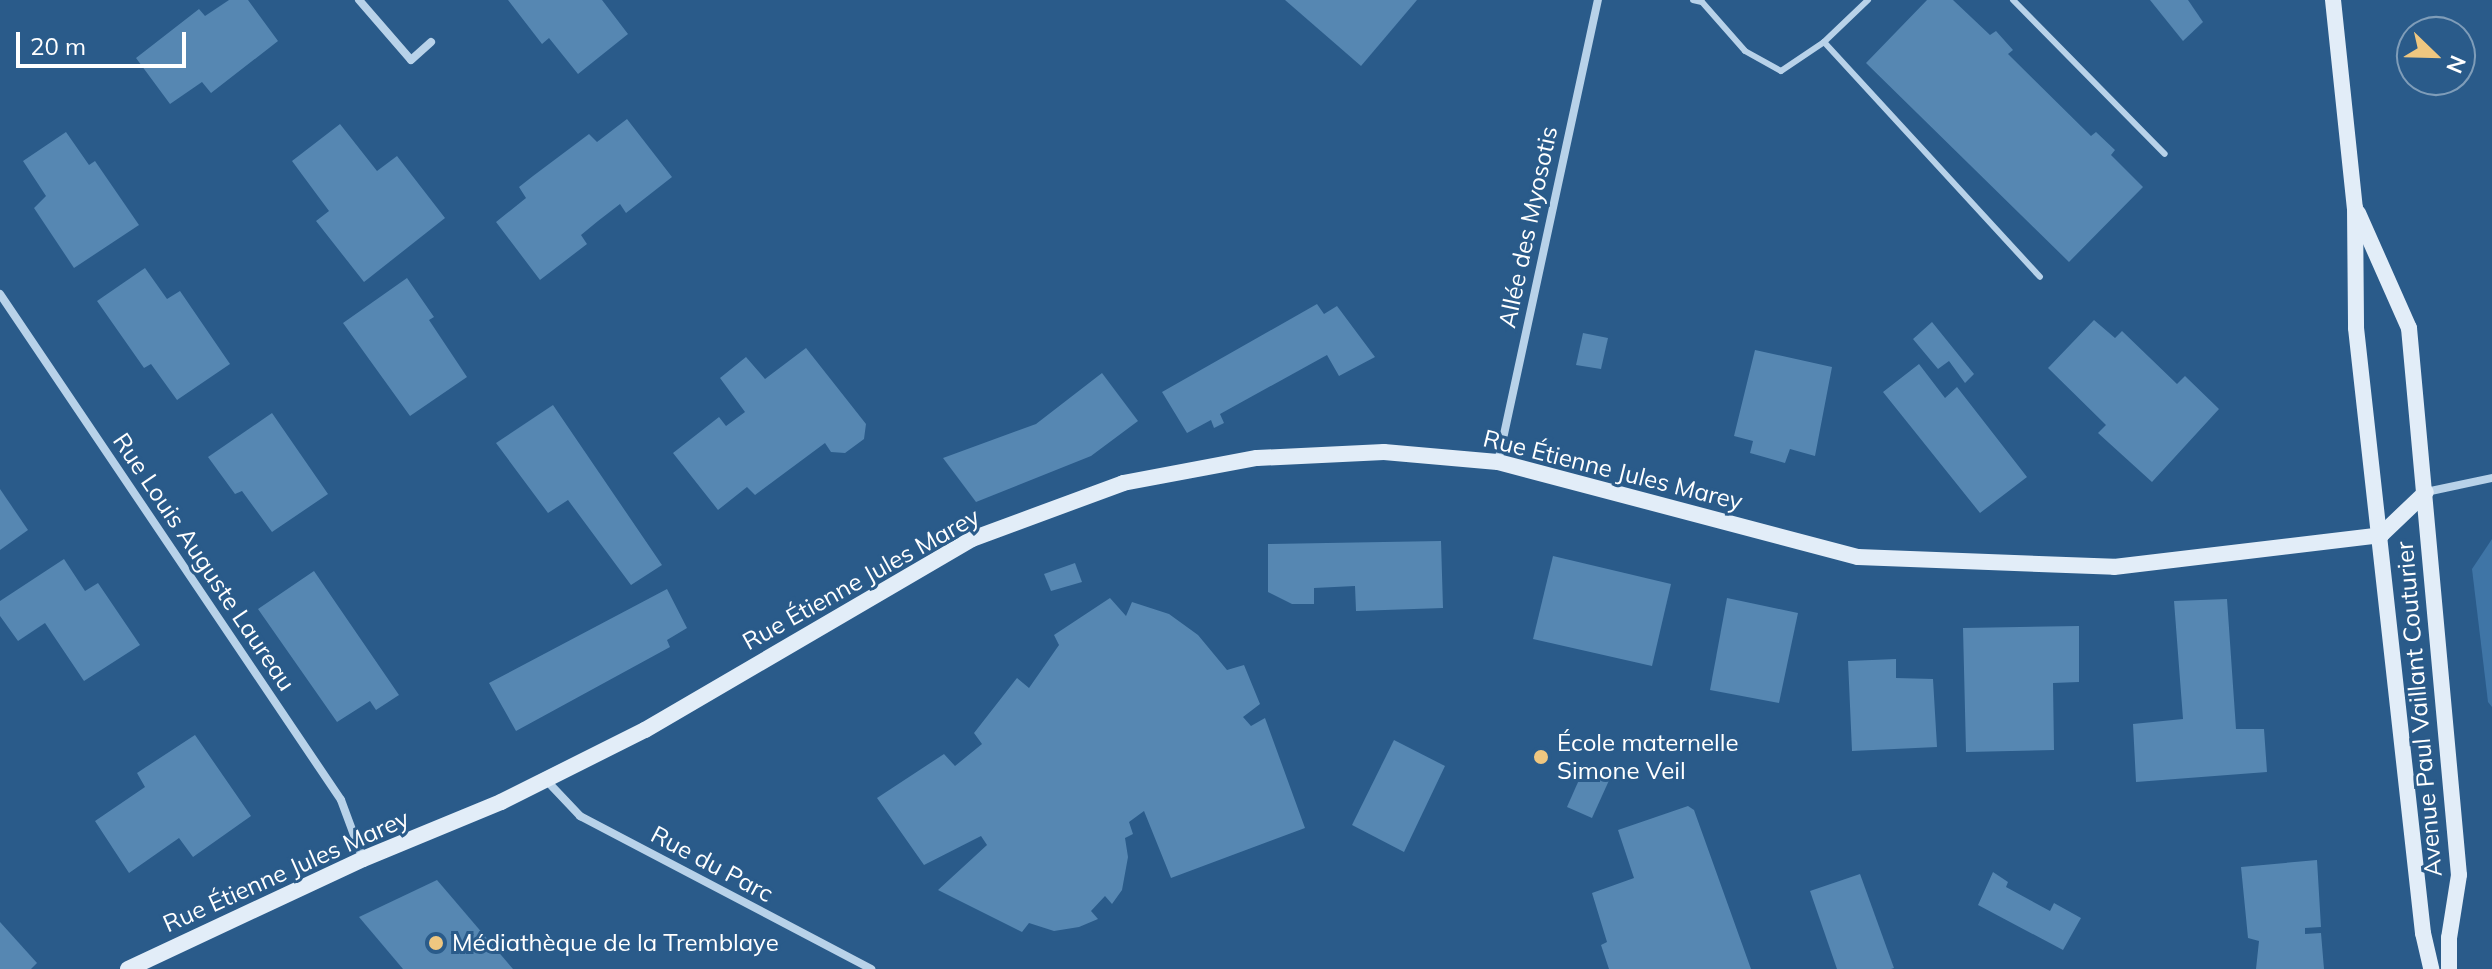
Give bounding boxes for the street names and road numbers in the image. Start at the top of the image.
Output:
street label: Allée des Myosotis [1493,124,1563,330]
street label: Rue Étienne Jules Marey [1480,424,1746,516]
street label: Rue Louis Auguste Laureau [107,428,301,696]
street label: Rue Étienne Jules Marey [738,502,984,656]
street label: Avenue Paul Vaillant Couturier [2390,540,2448,878]
street label: Rue Étienne Jules Marey [159,804,413,938]
street label: Rue du Parc [646,820,778,908]

